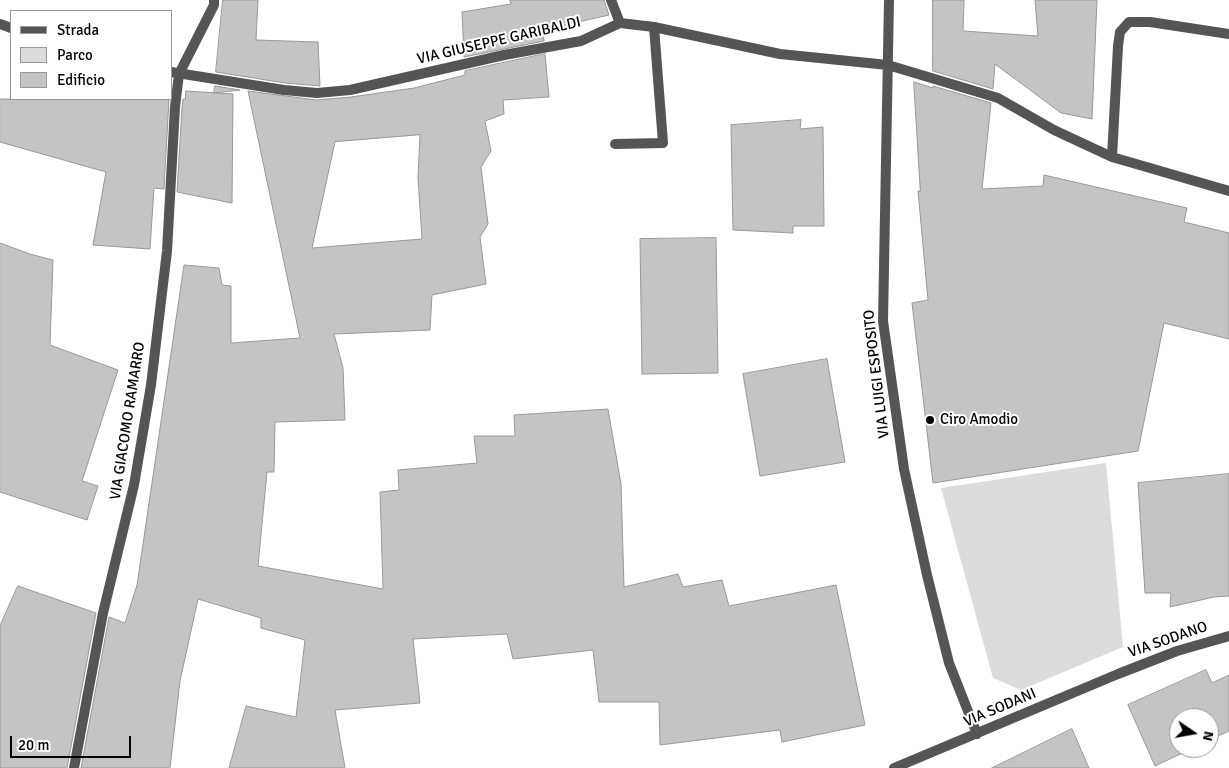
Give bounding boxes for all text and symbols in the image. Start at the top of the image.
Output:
legend [10,10,172,100]
street label: VIA GIUSEPPE GARIBALDI [415,13,583,69]
text: Strada [57,21,99,39]
text: Parco [57,46,93,64]
text: Edificio [57,71,105,89]
street label: VIA LUIGI ESPOSITO [860,309,894,439]
street label: VIA GIACOMO RAMARRO [107,341,149,501]
place label: Ciro Amodio [940,411,1018,429]
marker: Ciro Amodio [924,414,936,426]
street label: VIA SODANO [1126,618,1210,662]
street label: VIA SODANI [961,685,1039,731]
north arrow [1169,708,1219,758]
scale bar [12,726,134,758]
text: N [1199,729,1218,743]
text: 20 m [18,736,49,754]

